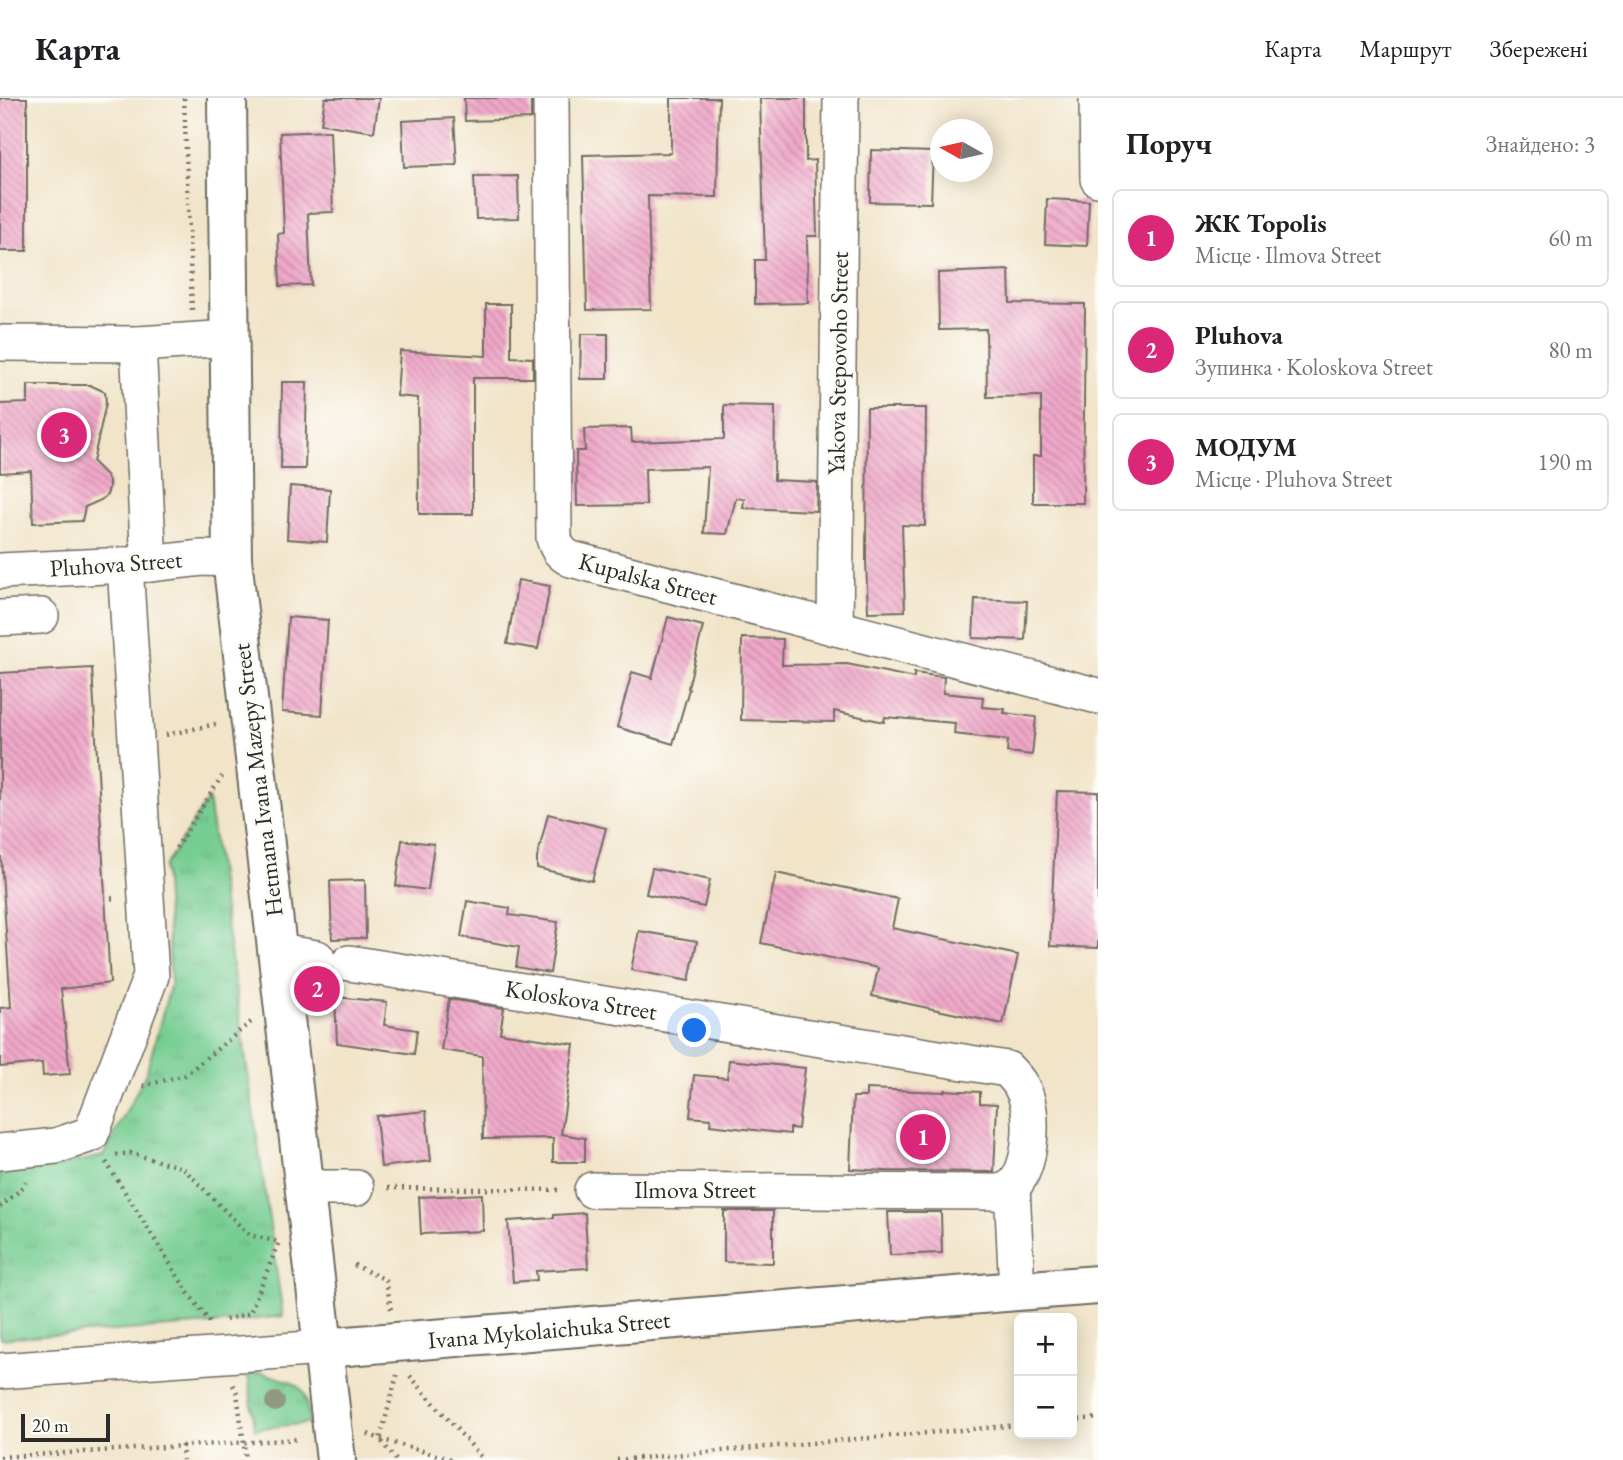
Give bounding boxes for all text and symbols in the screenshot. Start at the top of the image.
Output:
text: Карта [35,27,120,70]
text: Карта [1264,33,1322,64]
text: Маршрут [1360,33,1452,64]
text: Збережені [1490,33,1588,64]
north arrow [930,119,993,182]
text: Поруч [1126,124,1212,163]
text: Знайдено: 3 [1486,129,1595,159]
text: ЖК Topolis [1195,206,1327,240]
text: 1 [1145,223,1157,253]
text: 60 m [1548,223,1593,253]
text: Місце · Ilmova Street [1195,240,1381,270]
street label: Yakova Stepovoho Street [820,250,855,475]
text: Pluhova [1195,318,1283,352]
text: 2 [1145,335,1157,365]
text: 80 m [1548,335,1593,365]
text: Зупинка · Koloskova Street [1195,352,1433,382]
pin: 3 [41,409,87,461]
text: МОДУМ [1195,430,1297,464]
text: 3 [1145,447,1157,477]
text: 190 m [1537,447,1593,477]
text: Місце · Pluhova Street [1195,464,1392,494]
street label: Pluhova Street [49,543,184,584]
street label: Kupalska Street [575,545,721,612]
street label: Hetmana Ivana Mazepy Street [225,641,290,918]
pin: 2 [294,963,340,1015]
street label: Koloskova Street [503,972,660,1027]
your location [677,1013,711,1047]
pin: 1 [900,1111,946,1163]
street label: Ilmova Street [634,1174,756,1205]
street label: Ivana Mykolaichuka Street [426,1303,672,1356]
map controls [1014,1313,1077,1439]
button: + [1014,1313,1077,1376]
button: − [1014,1376,1077,1439]
scale bar [21,1411,110,1443]
text: 20 m [32,1413,69,1438]

